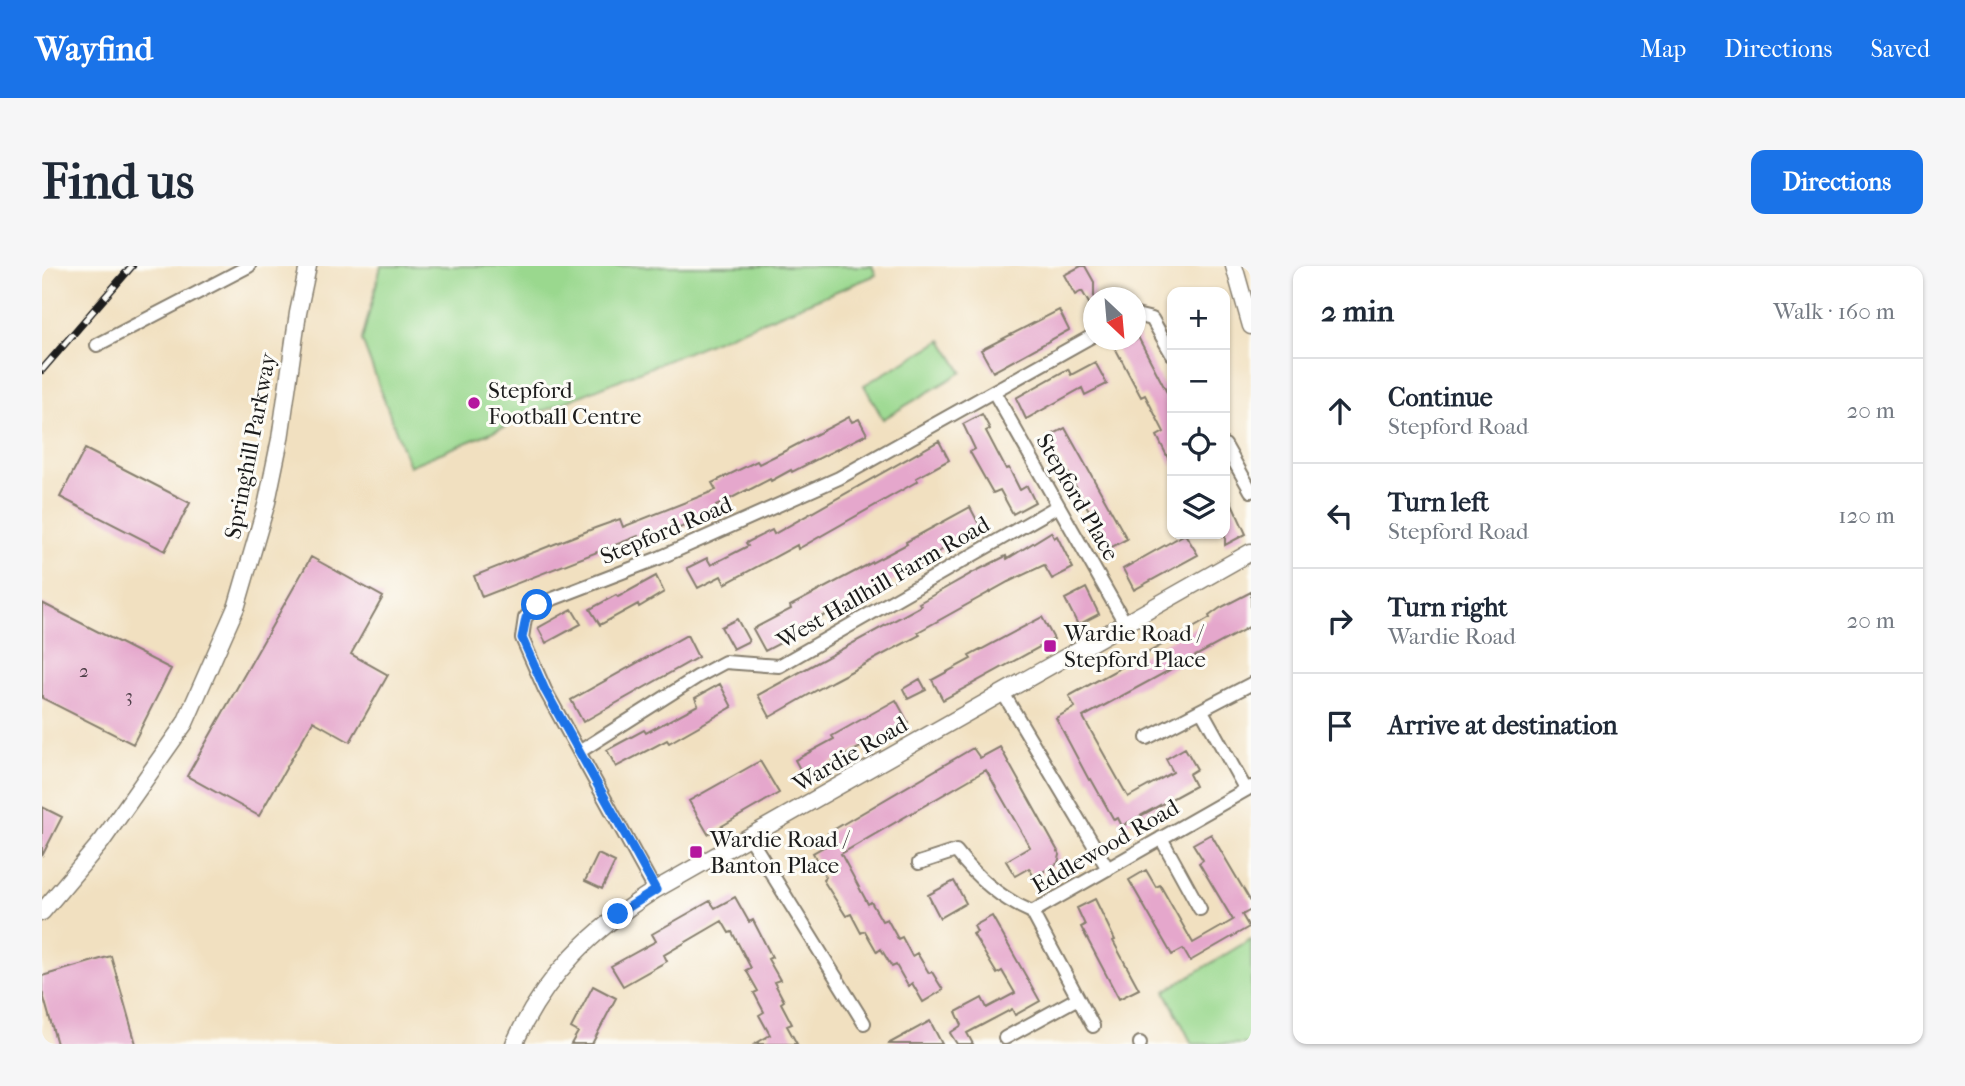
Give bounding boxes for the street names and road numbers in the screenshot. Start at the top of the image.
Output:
street label: Springhill Parkway [219,350,282,541]
street label: Stepford Place [1030,429,1125,565]
street label: Stepford Road [596,490,737,570]
street label: West Hallhill Farm Road [771,510,995,655]
street label: Wardie Road [787,711,913,799]
street label: Eddlewood Road [1027,793,1184,899]

